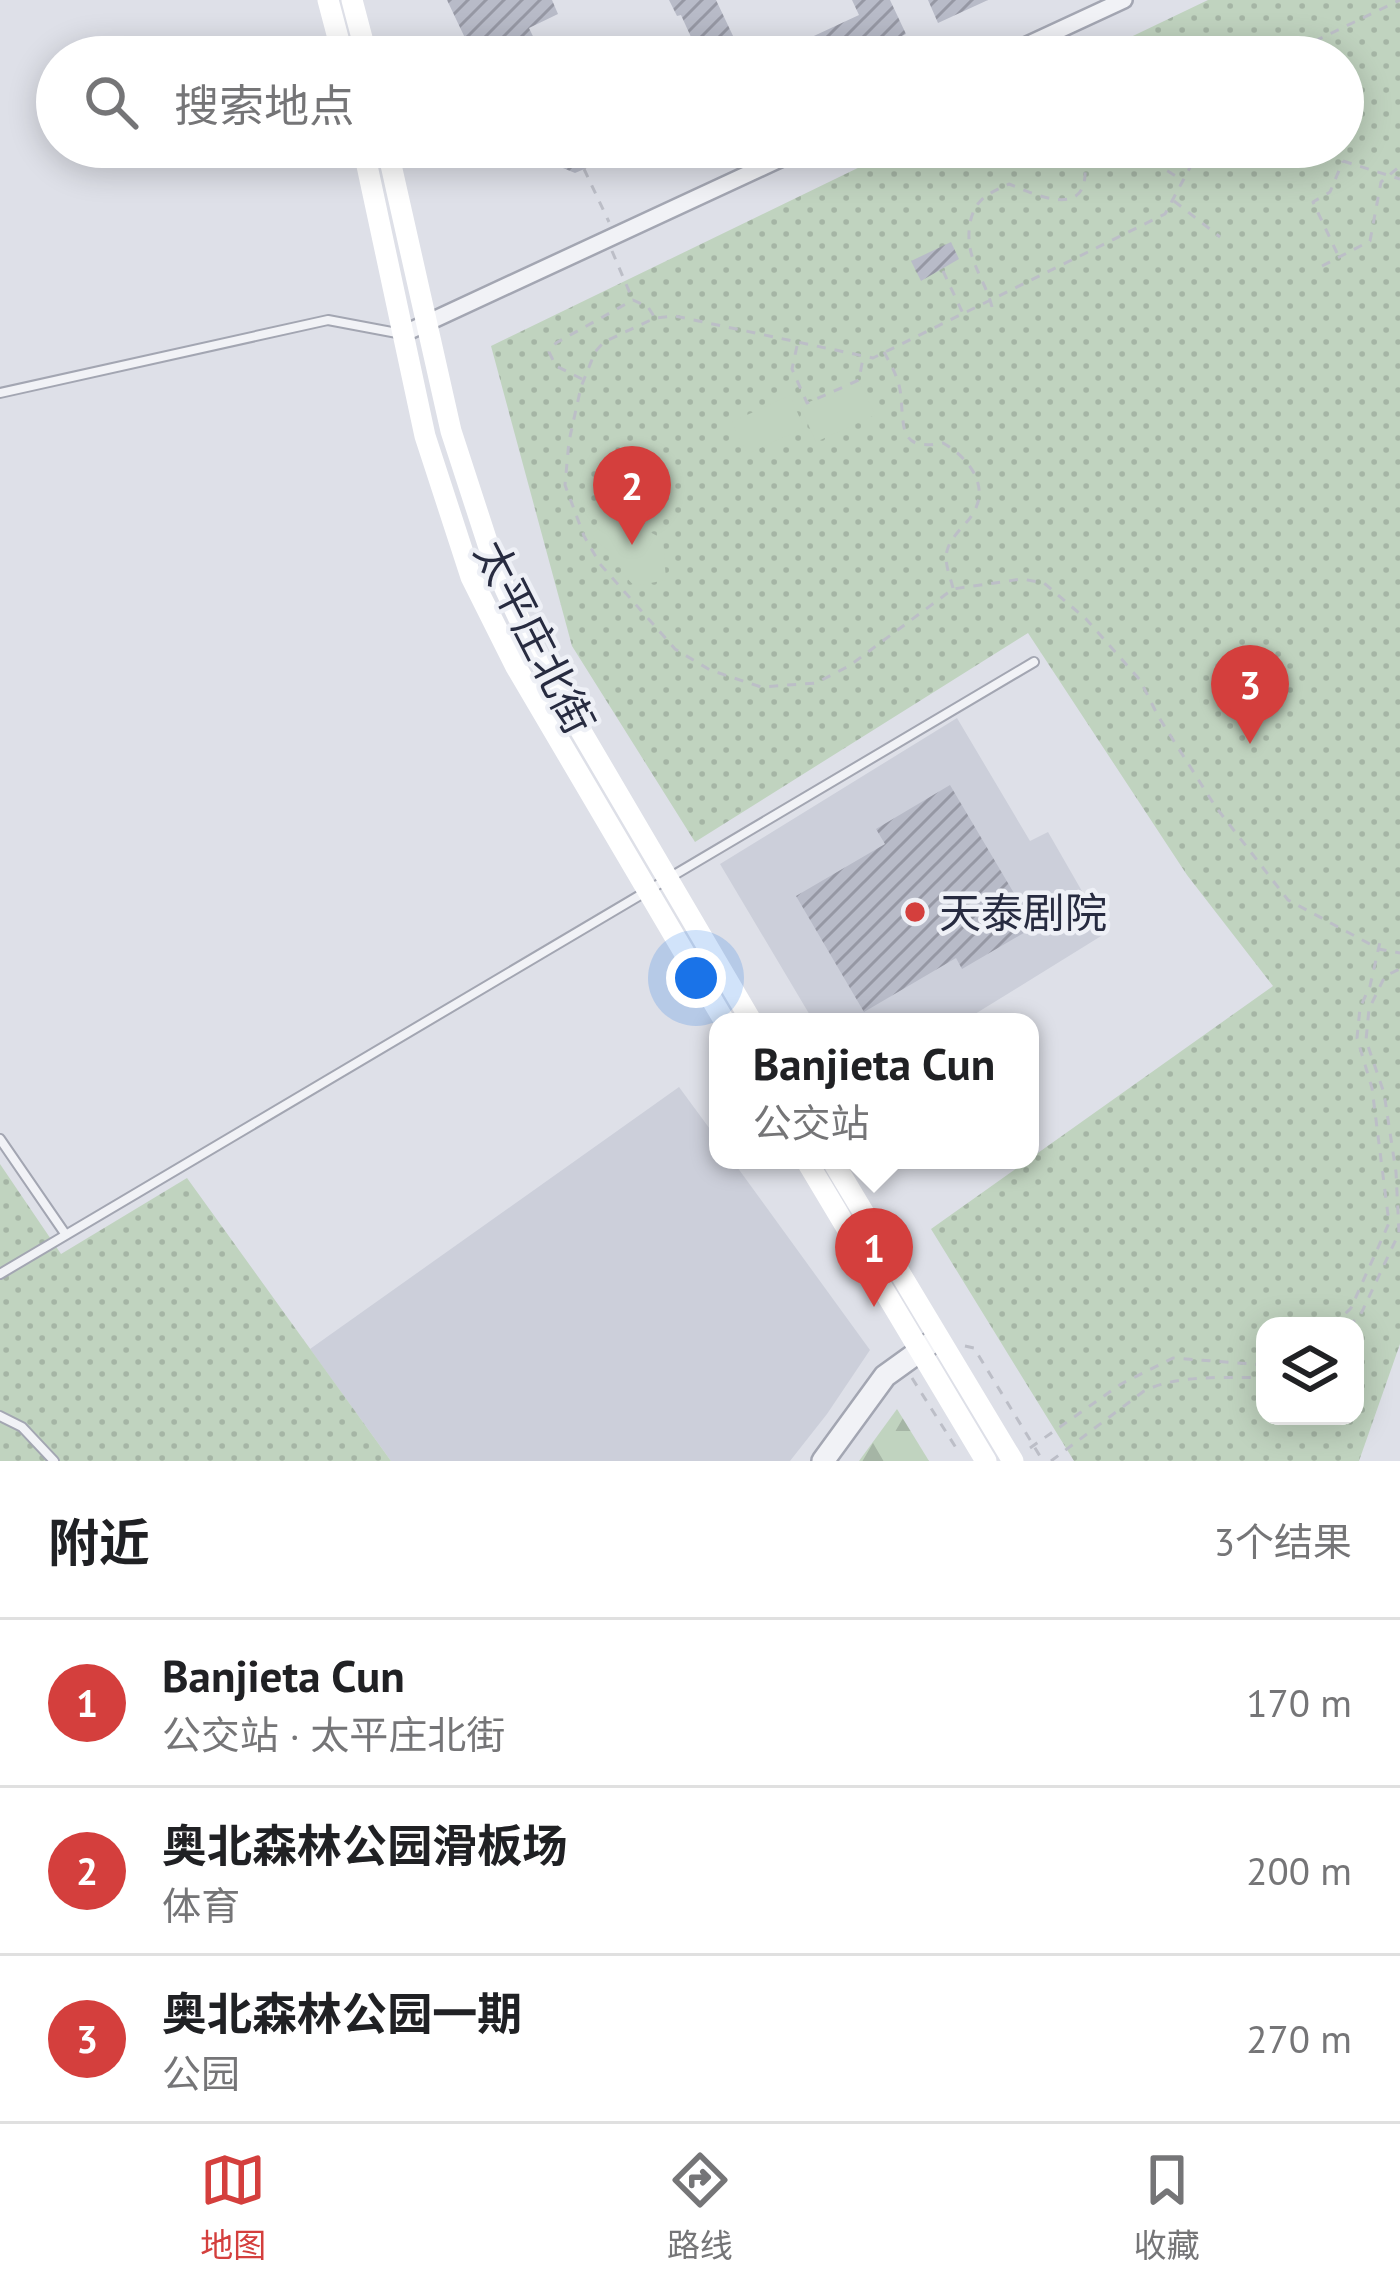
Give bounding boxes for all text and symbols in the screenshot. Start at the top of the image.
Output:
search box [36,36,1364,168]
icon: search [78,69,144,135]
text: 搜索地点 [174,76,354,134]
pin: 2 [593,446,671,545]
street label: 太平庄北街 [463,531,607,743]
pin: 3 [1211,645,1289,744]
place label: 天泰剧院 [939,885,1107,940]
marker: 天泰剧院 [902,899,928,925]
your location [666,948,726,1008]
popup [709,1013,1039,1169]
text: Banjieta Cun [753,1034,995,1092]
text: 公交站 [753,1097,870,1148]
pin: 1 [835,1208,913,1307]
map controls [1256,1317,1364,1425]
button: layers [1256,1317,1364,1425]
text: 附近 [48,1509,150,1575]
text: 3个结果 [1214,1516,1352,1567]
text: Banjieta Cun [162,1646,405,1704]
text: 1 [76,1677,98,1728]
text: 170 m [1246,1677,1352,1728]
text: 公交站 · 太平庄北街 [162,1709,505,1760]
text: 奥北森林公园滑板场 [162,1816,567,1874]
text: 2 [76,1845,98,1896]
text: 200 m [1246,1845,1352,1896]
text: 体育 [162,1880,240,1931]
text: 奥北森林公园一期 [162,1984,522,2042]
text: 3 [76,2013,98,2064]
text: 270 m [1246,2013,1352,2064]
text: 公园 [162,2048,240,2099]
tab: 地图 [200,2147,266,2267]
tab: 路线 [667,2147,733,2267]
tab: 收藏 [1134,2147,1200,2267]

